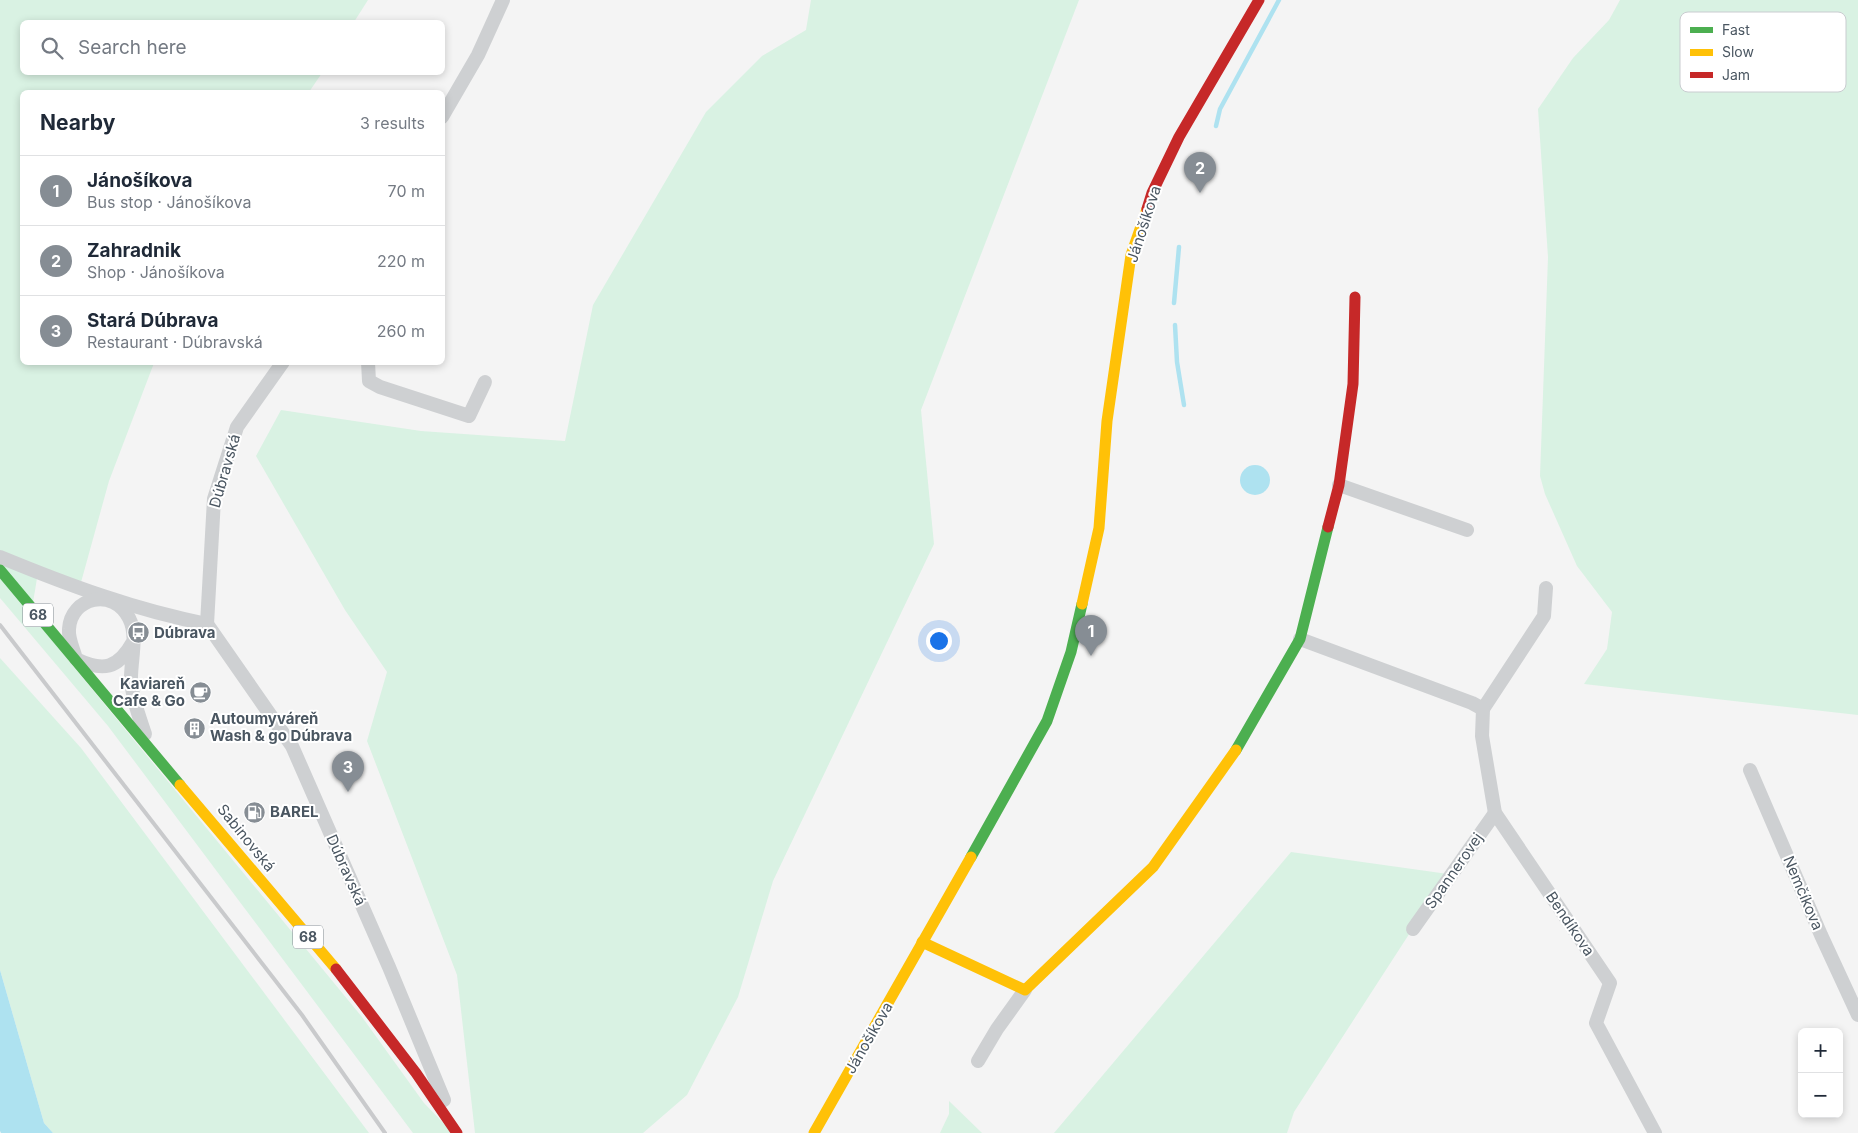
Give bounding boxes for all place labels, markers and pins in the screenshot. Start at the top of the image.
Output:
pin: 2 [1184,152,1216,193]
pin: 1 [1075,615,1107,656]
bus stop icon: Dúbrava [126,621,150,645]
place label: Dúbrava [154,623,216,642]
place label: Kaviareň Cafe & Go [113,674,185,710]
cafe icon: Kaviareň Cafe & Go [189,681,213,705]
place label: Autoumyváreň Wash & go Dúbrava [210,709,352,745]
building icon: Autoumyváreň Wash & go Dúbrava [182,716,206,740]
pin: 3 [332,751,364,792]
fuel station icon: BAREL [242,800,266,824]
place label: BAREL [270,802,319,821]

